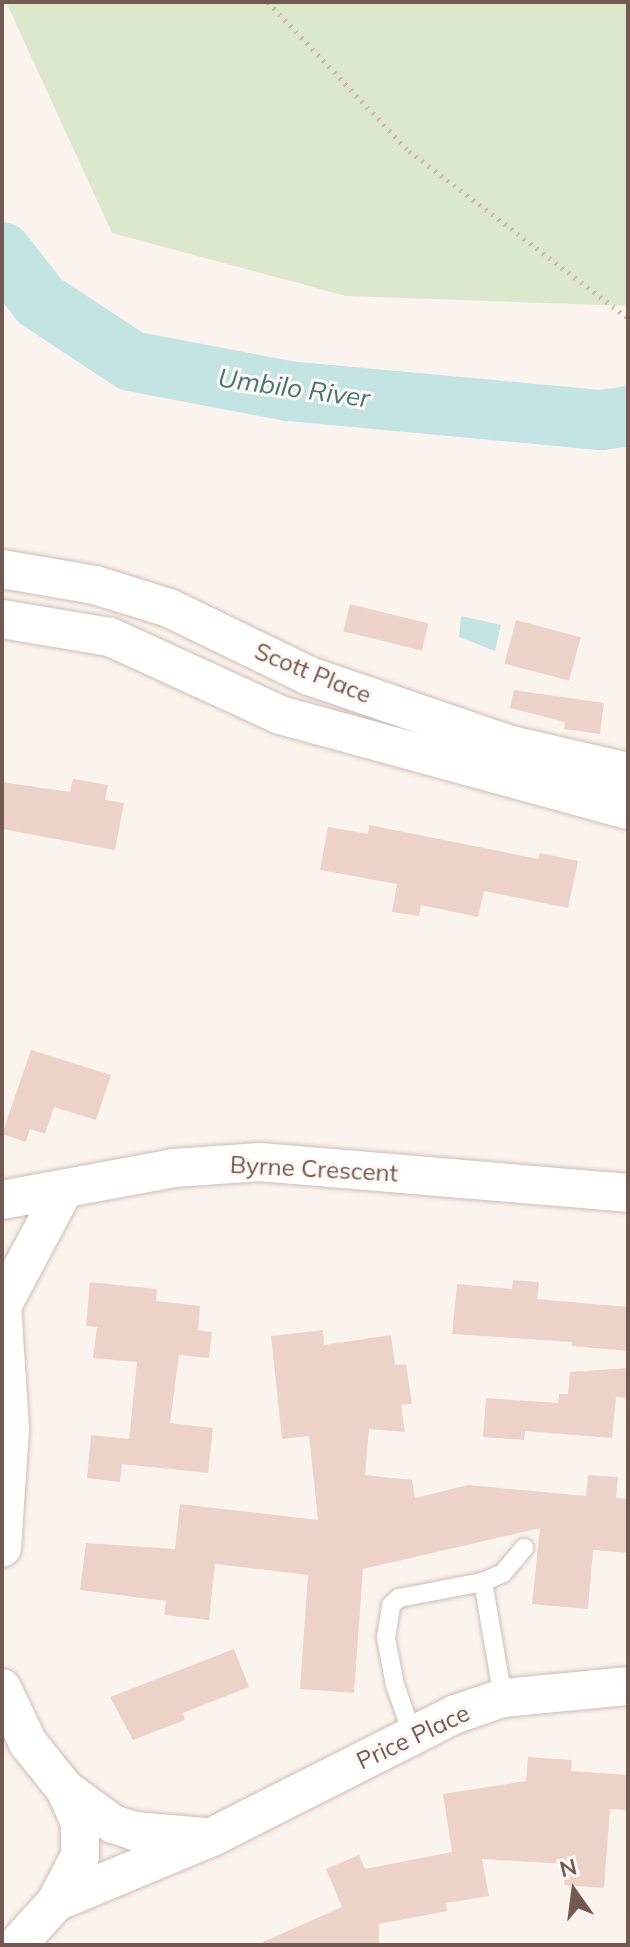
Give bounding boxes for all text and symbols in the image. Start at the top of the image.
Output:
water label: Umbilo River [216,362,372,414]
street label: Scott Place [250,637,376,709]
street label: Byrne Crescent [229,1150,399,1188]
street label: Price Place [352,1698,474,1776]
north arrow [534,1851,614,1931]
text: N [557,1852,580,1883]

